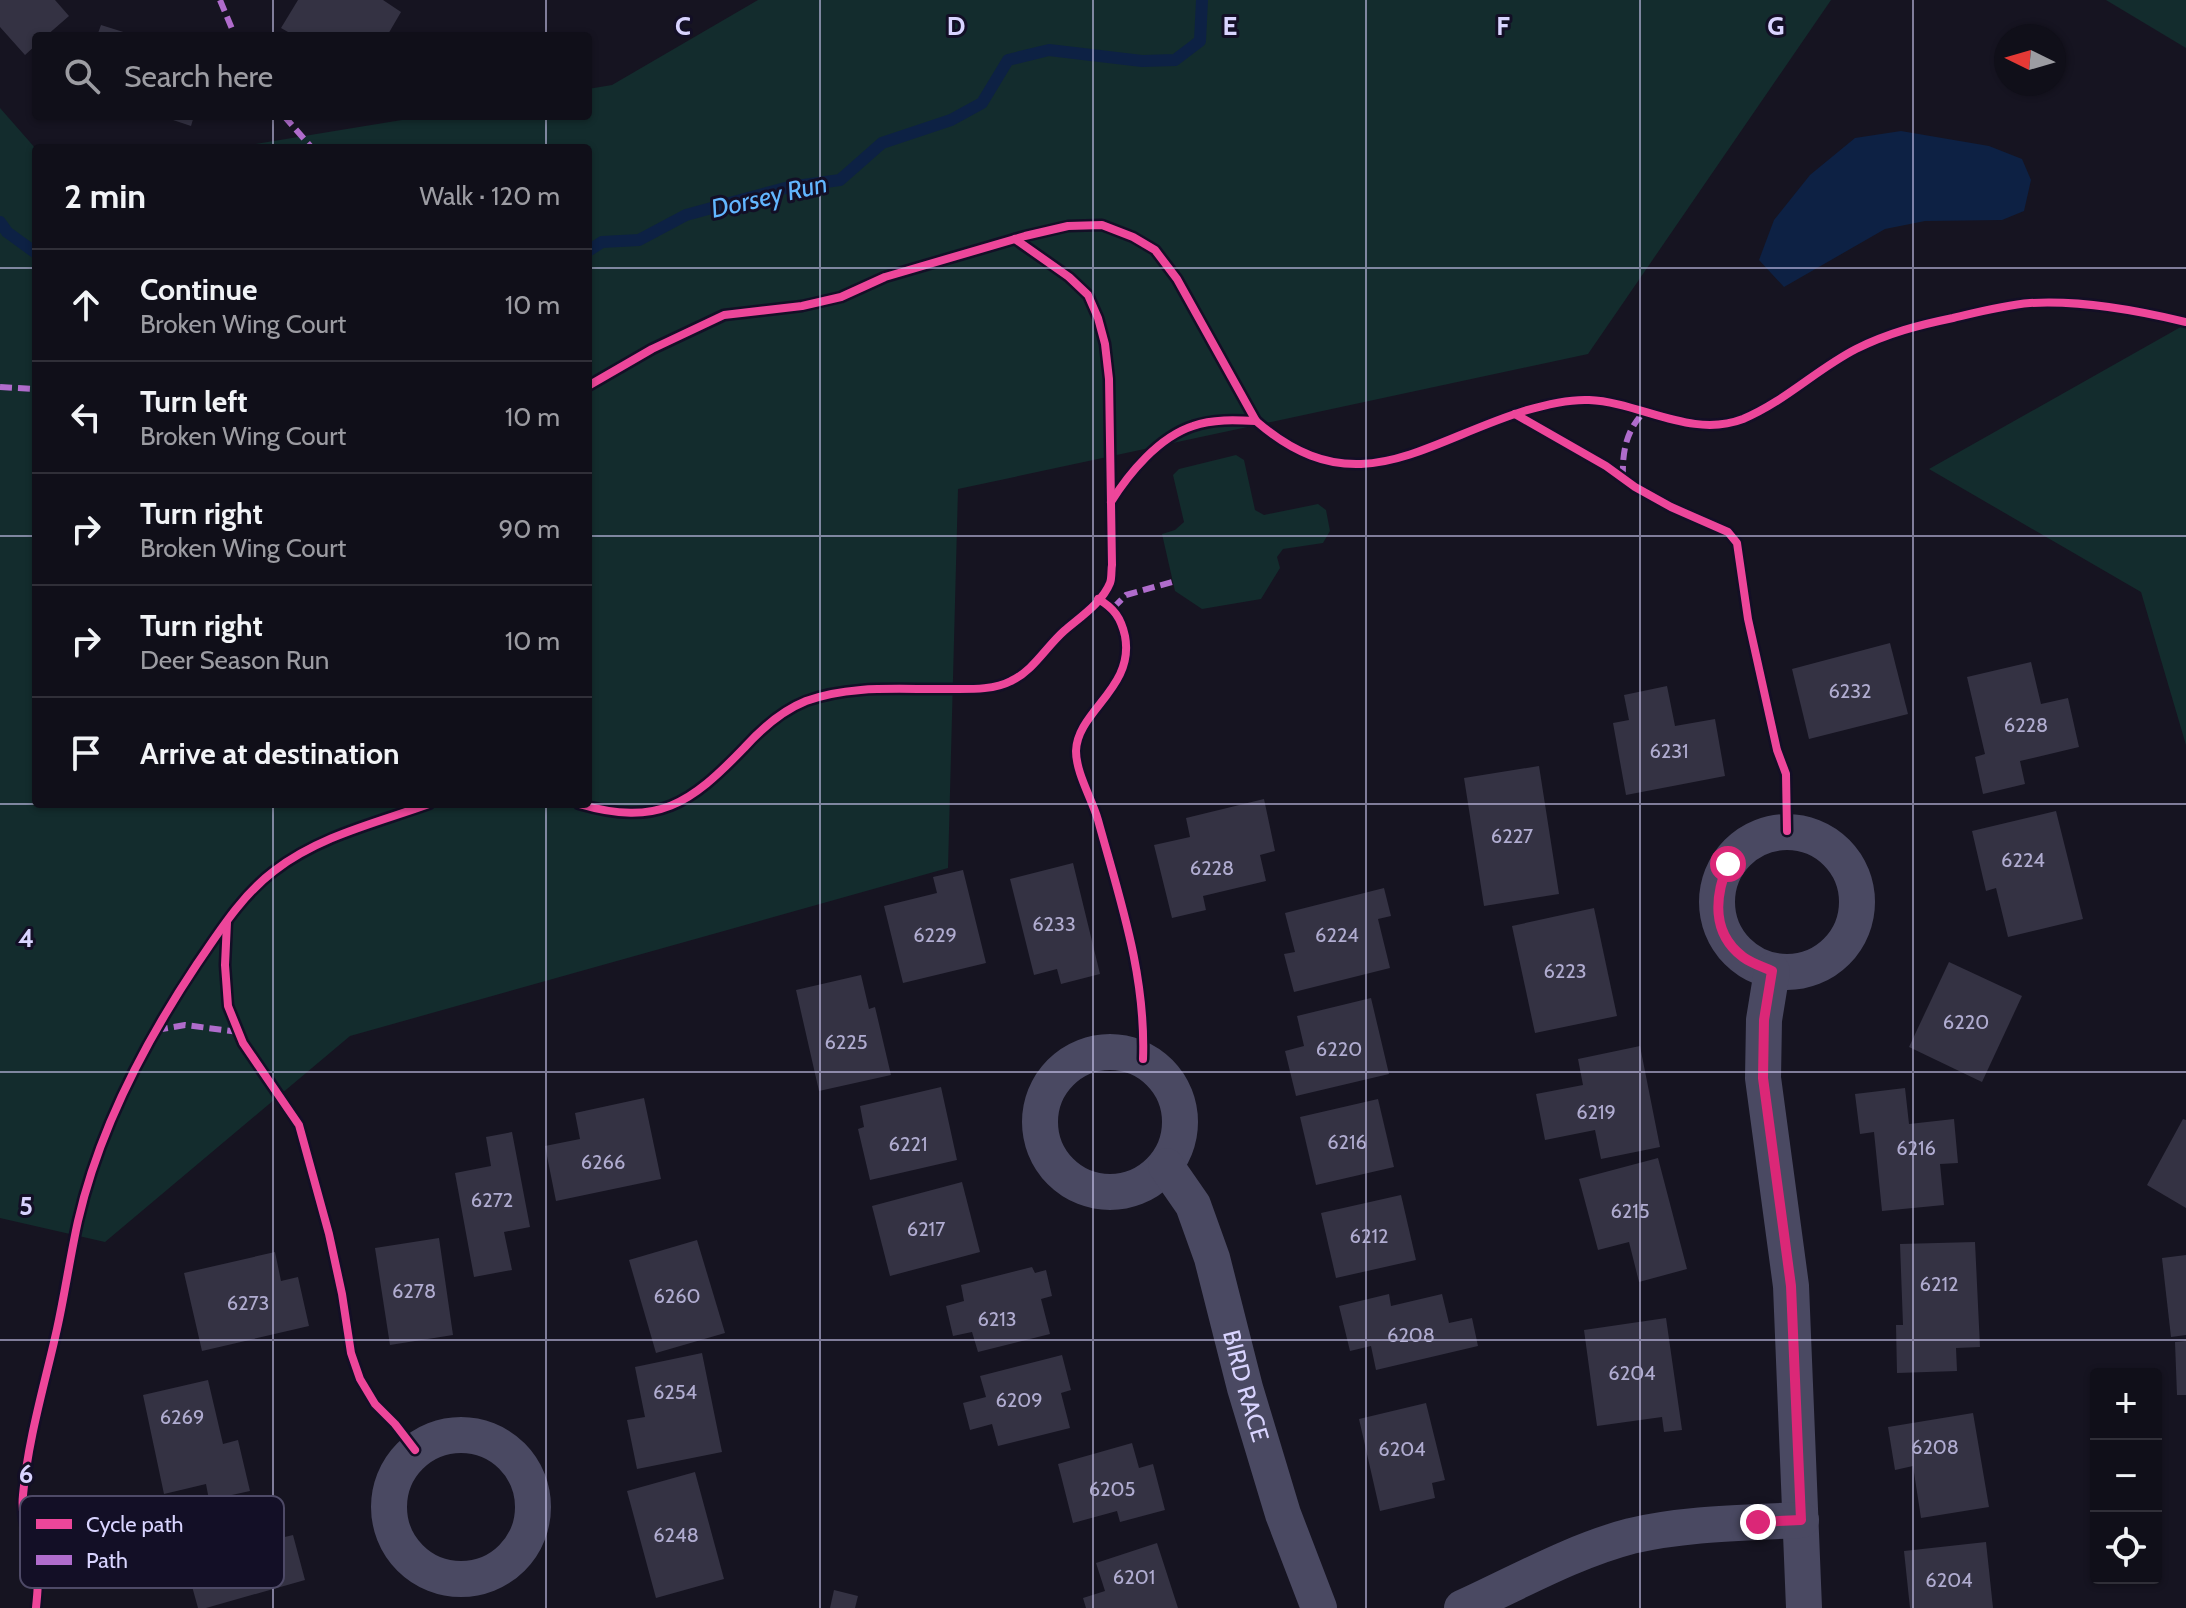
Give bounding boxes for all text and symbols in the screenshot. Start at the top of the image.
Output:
text: C [675,10,691,42]
text: D [947,10,965,42]
text: E [1223,10,1237,42]
text: F [1496,10,1510,42]
text: G [1767,10,1785,42]
north arrow [1994,24,2066,96]
search box [32,32,592,120]
icon: search [60,54,104,98]
text: Search here [124,58,273,95]
water label: Dorsey Run [708,167,830,225]
text: 2 min [64,175,146,217]
text: Walk · 120 m [419,180,560,212]
text: Continue [140,271,257,308]
icon: ahead [64,283,108,327]
text: 10 m [505,289,560,321]
text: Broken Wing Court [140,308,346,340]
text: Turn left [140,383,248,420]
icon: left [64,395,108,439]
text: 10 m [505,401,560,433]
text: Broken Wing Court [140,420,346,452]
text: Turn right [140,495,263,532]
icon: right [64,507,108,551]
text: 90 m [498,513,560,545]
text: Broken Wing Court [140,532,346,564]
text: Turn right [140,607,263,644]
icon: right [64,619,108,663]
text: 10 m [505,625,560,657]
text: Deer Season Run [140,644,329,676]
house number: 6232 [1828,679,1872,703]
house number: 6228 [2004,713,2048,737]
icon: arrive [64,731,108,775]
text: Arrive at destination [140,735,400,772]
house number: 6231 [1649,739,1689,763]
house number: 6227 [1491,824,1533,848]
route start [1710,846,1746,882]
house number: 6224 [2001,848,2045,872]
house number: 6228 [1190,856,1234,880]
house number: 6233 [1032,912,1076,936]
text: 4 [18,922,34,954]
house number: 6229 [913,923,957,947]
house number: 6224 [1315,923,1359,947]
house number: 6223 [1543,959,1587,983]
house number: 6220 [1943,1010,1989,1034]
house number: 6225 [824,1030,868,1054]
house number: 6220 [1316,1037,1362,1061]
house number: 6219 [1576,1100,1616,1124]
house number: 6216 [1327,1130,1367,1154]
house number: 6221 [889,1132,927,1156]
house number: 6216 [1896,1136,1936,1160]
house number: 6266 [581,1150,625,1174]
house number: 6272 [471,1188,513,1212]
text: 5 [19,1190,33,1222]
house number: 6215 [1610,1199,1650,1223]
house number: 6217 [907,1217,945,1241]
house number: 6212 [1350,1224,1388,1248]
house number: 6212 [1920,1272,1958,1296]
house number: 6278 [392,1279,436,1303]
house number: 6260 [653,1284,701,1308]
house number: 6273 [227,1291,269,1315]
house number: 6213 [977,1307,1017,1331]
house number: 6208 [1387,1323,1435,1347]
street label: BIRD RACE [1217,1327,1275,1445]
house number: 6204 [1608,1361,1656,1385]
map controls [2090,1368,2162,1584]
button: + [2090,1368,2162,1440]
house number: 6254 [653,1380,698,1404]
house number: 6209 [995,1388,1043,1412]
house number: 6269 [160,1405,204,1429]
house number: 6208 [1911,1435,1959,1459]
house number: 6204 [1378,1437,1426,1461]
button: − [2090,1440,2162,1512]
text: 6 [19,1458,33,1490]
house number: 6205 [1089,1477,1135,1501]
legend [20,1496,284,1588]
route end [1740,1504,1776,1540]
text: Cycle path [86,1511,184,1538]
button: locate [2090,1512,2162,1584]
house number: 6248 [653,1523,699,1547]
text: Path [86,1547,128,1574]
house number: 6201 [1113,1565,1155,1589]
house number: 6204 [1925,1568,1973,1592]

